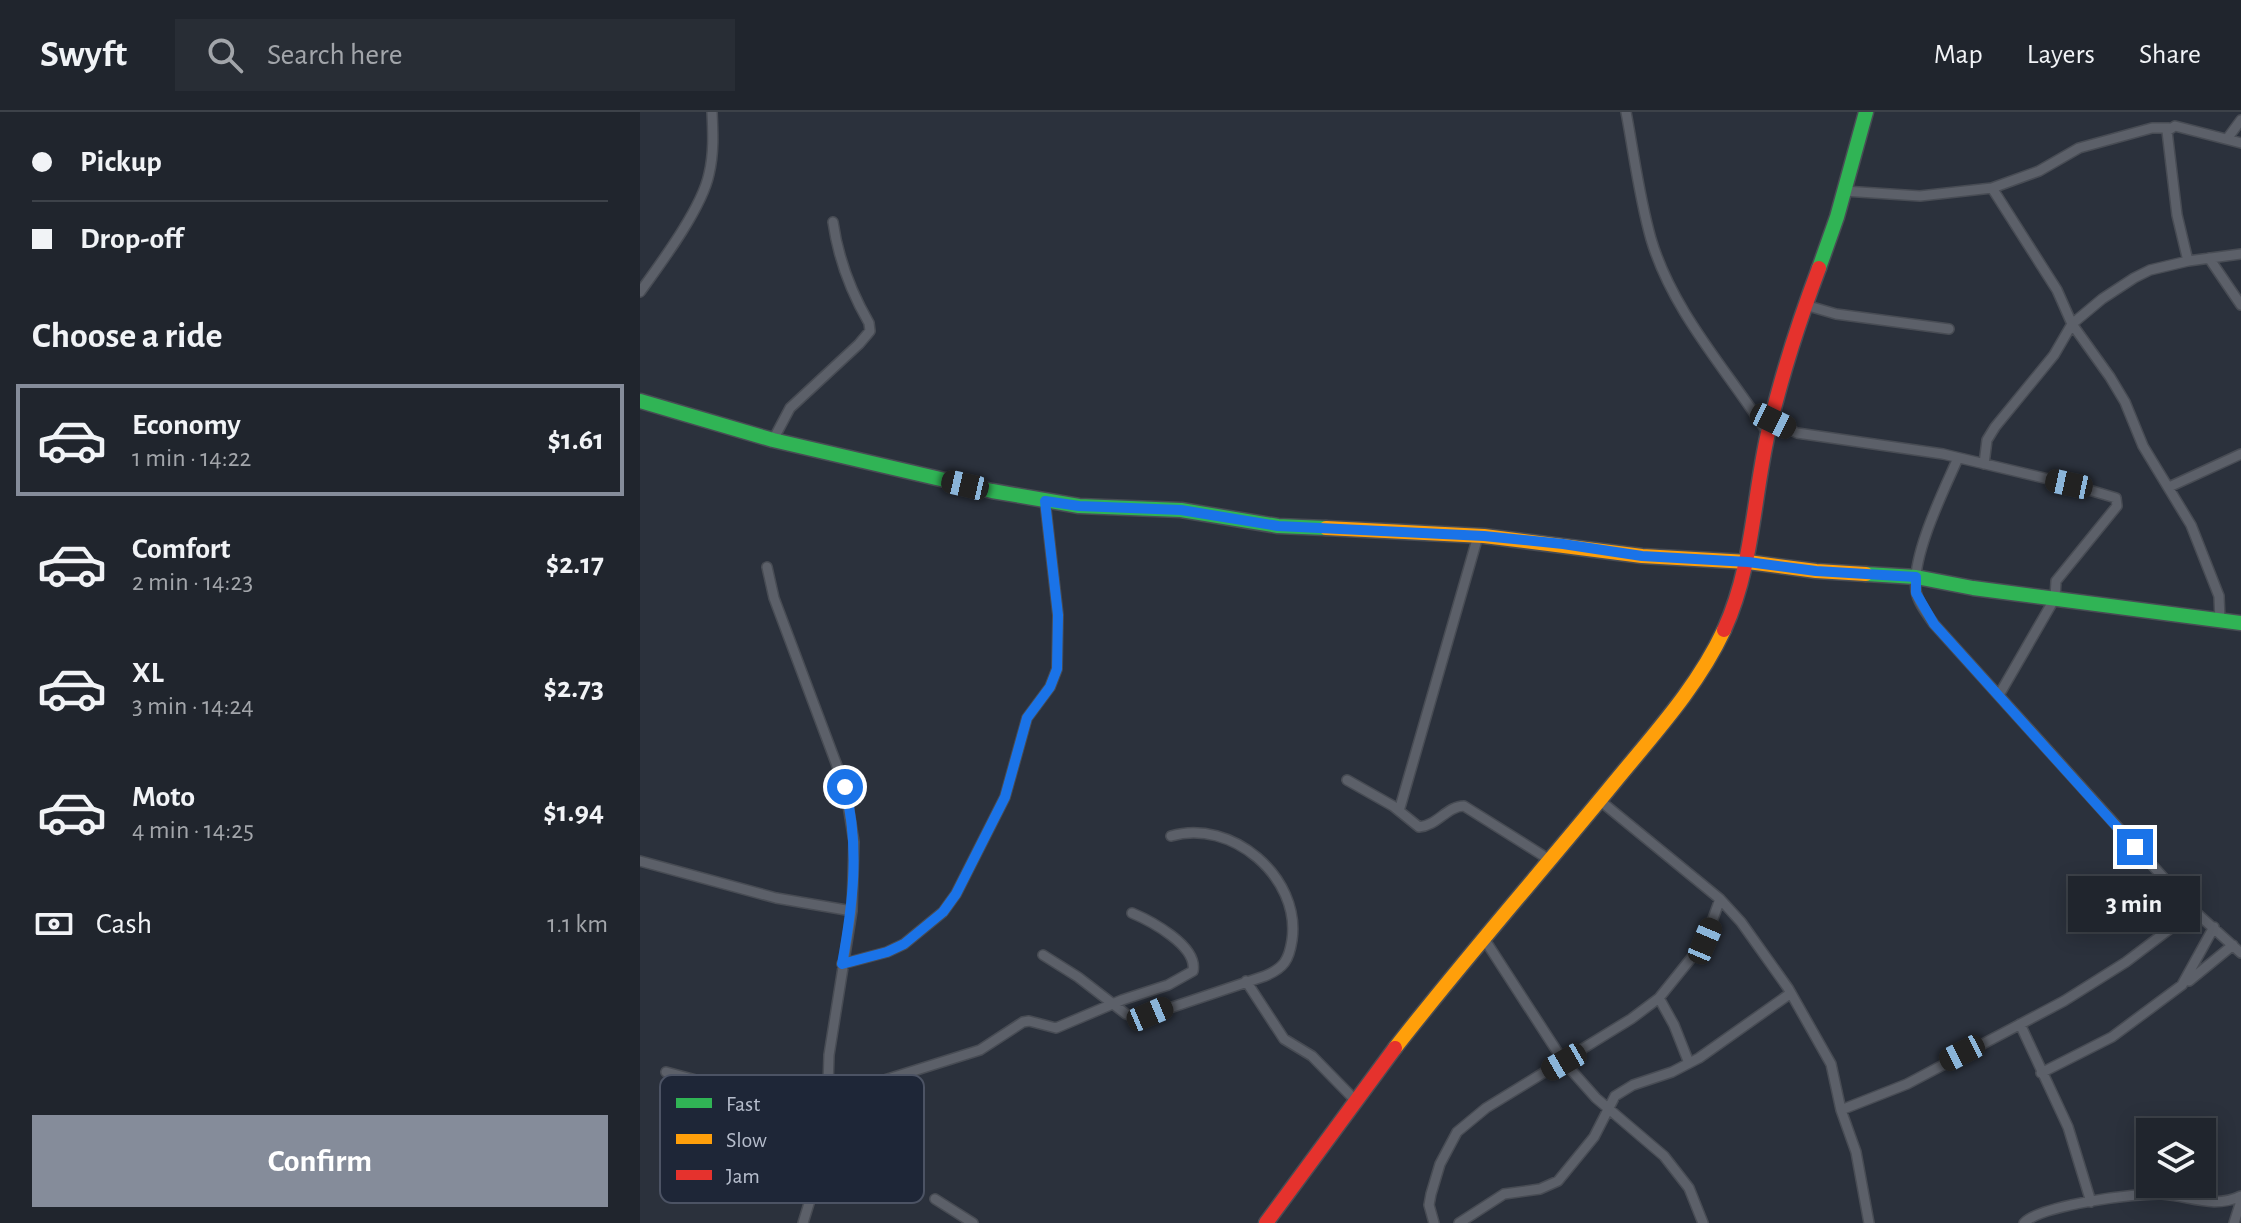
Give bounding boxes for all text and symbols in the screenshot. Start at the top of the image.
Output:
search box [175,19,735,91]
icon: search [203,33,247,77]
text: Swyft [40,36,127,74]
text: Search here [267,40,403,70]
text: Map [1934,41,1983,69]
text: Layers [2027,41,2095,69]
text: Share [2139,41,2201,69]
text: Pickup [80,147,162,177]
text: Drop-off [80,224,183,254]
text: Choose a ride [32,318,222,354]
car [1746,400,1800,442]
icon: car [36,404,108,476]
text: Economy [132,410,241,440]
text: $1.61 [548,425,604,455]
text: 1 min · 14:22 [132,445,251,471]
car [2043,467,2095,501]
car [939,468,991,502]
icon: car [36,528,108,600]
text: Comfort [132,534,231,564]
text: $2.17 [546,549,604,579]
text: 2 min · 14:23 [132,569,253,595]
icon: car [36,652,108,724]
text: XL [132,658,164,688]
text: $2.73 [544,673,604,703]
text: 3 min · 14:24 [132,693,254,719]
route start [827,769,863,805]
icon: car [36,776,108,848]
text: Moto [132,782,195,812]
text: $1.94 [543,797,604,827]
text: 4 min · 14:25 [132,817,254,843]
route end [2117,829,2153,865]
callout: 3 min [2069,875,2201,931]
text: 3 min [2106,891,2162,917]
icon: cash [32,902,76,946]
text: Cash [96,909,152,939]
text: 1.1 km [547,911,608,937]
car [1685,914,1725,968]
car [1123,994,1177,1034]
car [1935,1031,1989,1075]
car [1537,1040,1591,1084]
legend [660,1075,924,1203]
text: Fast [726,1093,760,1115]
button: Confirm [32,1115,608,1207]
map controls [2136,1118,2216,1198]
button: layers [2136,1118,2216,1198]
text: Slow [726,1129,767,1151]
text: Jam [726,1165,760,1187]

